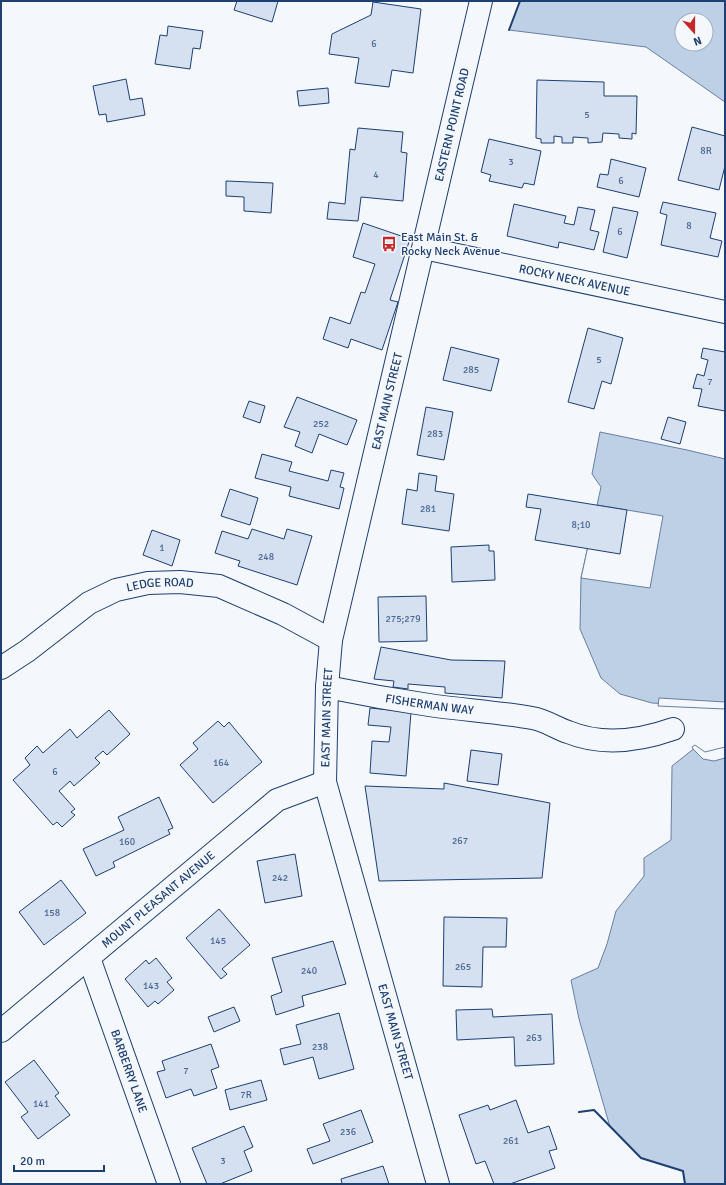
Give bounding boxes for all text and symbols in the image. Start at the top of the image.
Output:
north arrow [674,12,714,52]
text: N [692,33,703,48]
house number: 6 [371,38,377,50]
street label: EASTERN POINT ROAD [431,66,473,183]
house number: 5 [584,109,590,121]
house number: 8R [700,145,712,157]
house number: 3 [508,156,514,168]
house number: 4 [373,169,379,181]
house number: 6 [618,175,624,187]
house number: 8 [686,220,692,232]
house number: 6 [617,226,623,238]
place label: East Main St. & Rocky Neck Avenue [401,230,500,259]
bus stop icon: East Main St. & Rocky Neck Avenue [380,235,398,253]
street label: ROCKY NECK AVENUE [518,261,632,299]
street label: EAST MAIN STREET [368,351,406,451]
house number: 5 [596,354,602,366]
house number: 285 [463,364,479,376]
house number: 7 [707,376,713,388]
house number: 252 [313,418,329,430]
house number: 283 [427,428,443,440]
house number: 281 [420,503,436,515]
house number: 8;10 [572,519,590,531]
house number: 1 [159,542,165,554]
house number: 248 [258,551,274,563]
street label: LEDGE ROAD [125,574,195,595]
house number: 275;279 [385,613,421,625]
street label: EAST MAIN STREET [318,667,336,767]
street label: FISHERMAN WAY [384,691,474,718]
house number: 164 [213,757,230,769]
house number: 6 [52,766,58,778]
house number: 267 [452,835,468,847]
house number: 160 [119,836,135,848]
street label: MOUNT PLEASANT AVENUE [98,847,218,951]
house number: 242 [272,872,288,884]
house number: 158 [44,907,60,919]
house number: 145 [210,935,226,947]
house number: 265 [455,961,471,973]
house number: 240 [301,965,317,977]
house number: 143 [143,980,159,992]
street label: EAST MAIN STREET [374,982,416,1082]
street label: BARBERRY LANE [107,1028,151,1115]
house number: 263 [526,1032,542,1044]
house number: 238 [312,1041,328,1053]
house number: 7 [183,1065,189,1077]
house number: 7R [240,1089,252,1101]
house number: 141 [33,1098,49,1110]
house number: 236 [340,1126,356,1138]
house number: 261 [503,1135,519,1147]
scale bar [14,1147,104,1173]
text: 20 m [20,1154,45,1169]
house number: 3 [220,1155,226,1167]

